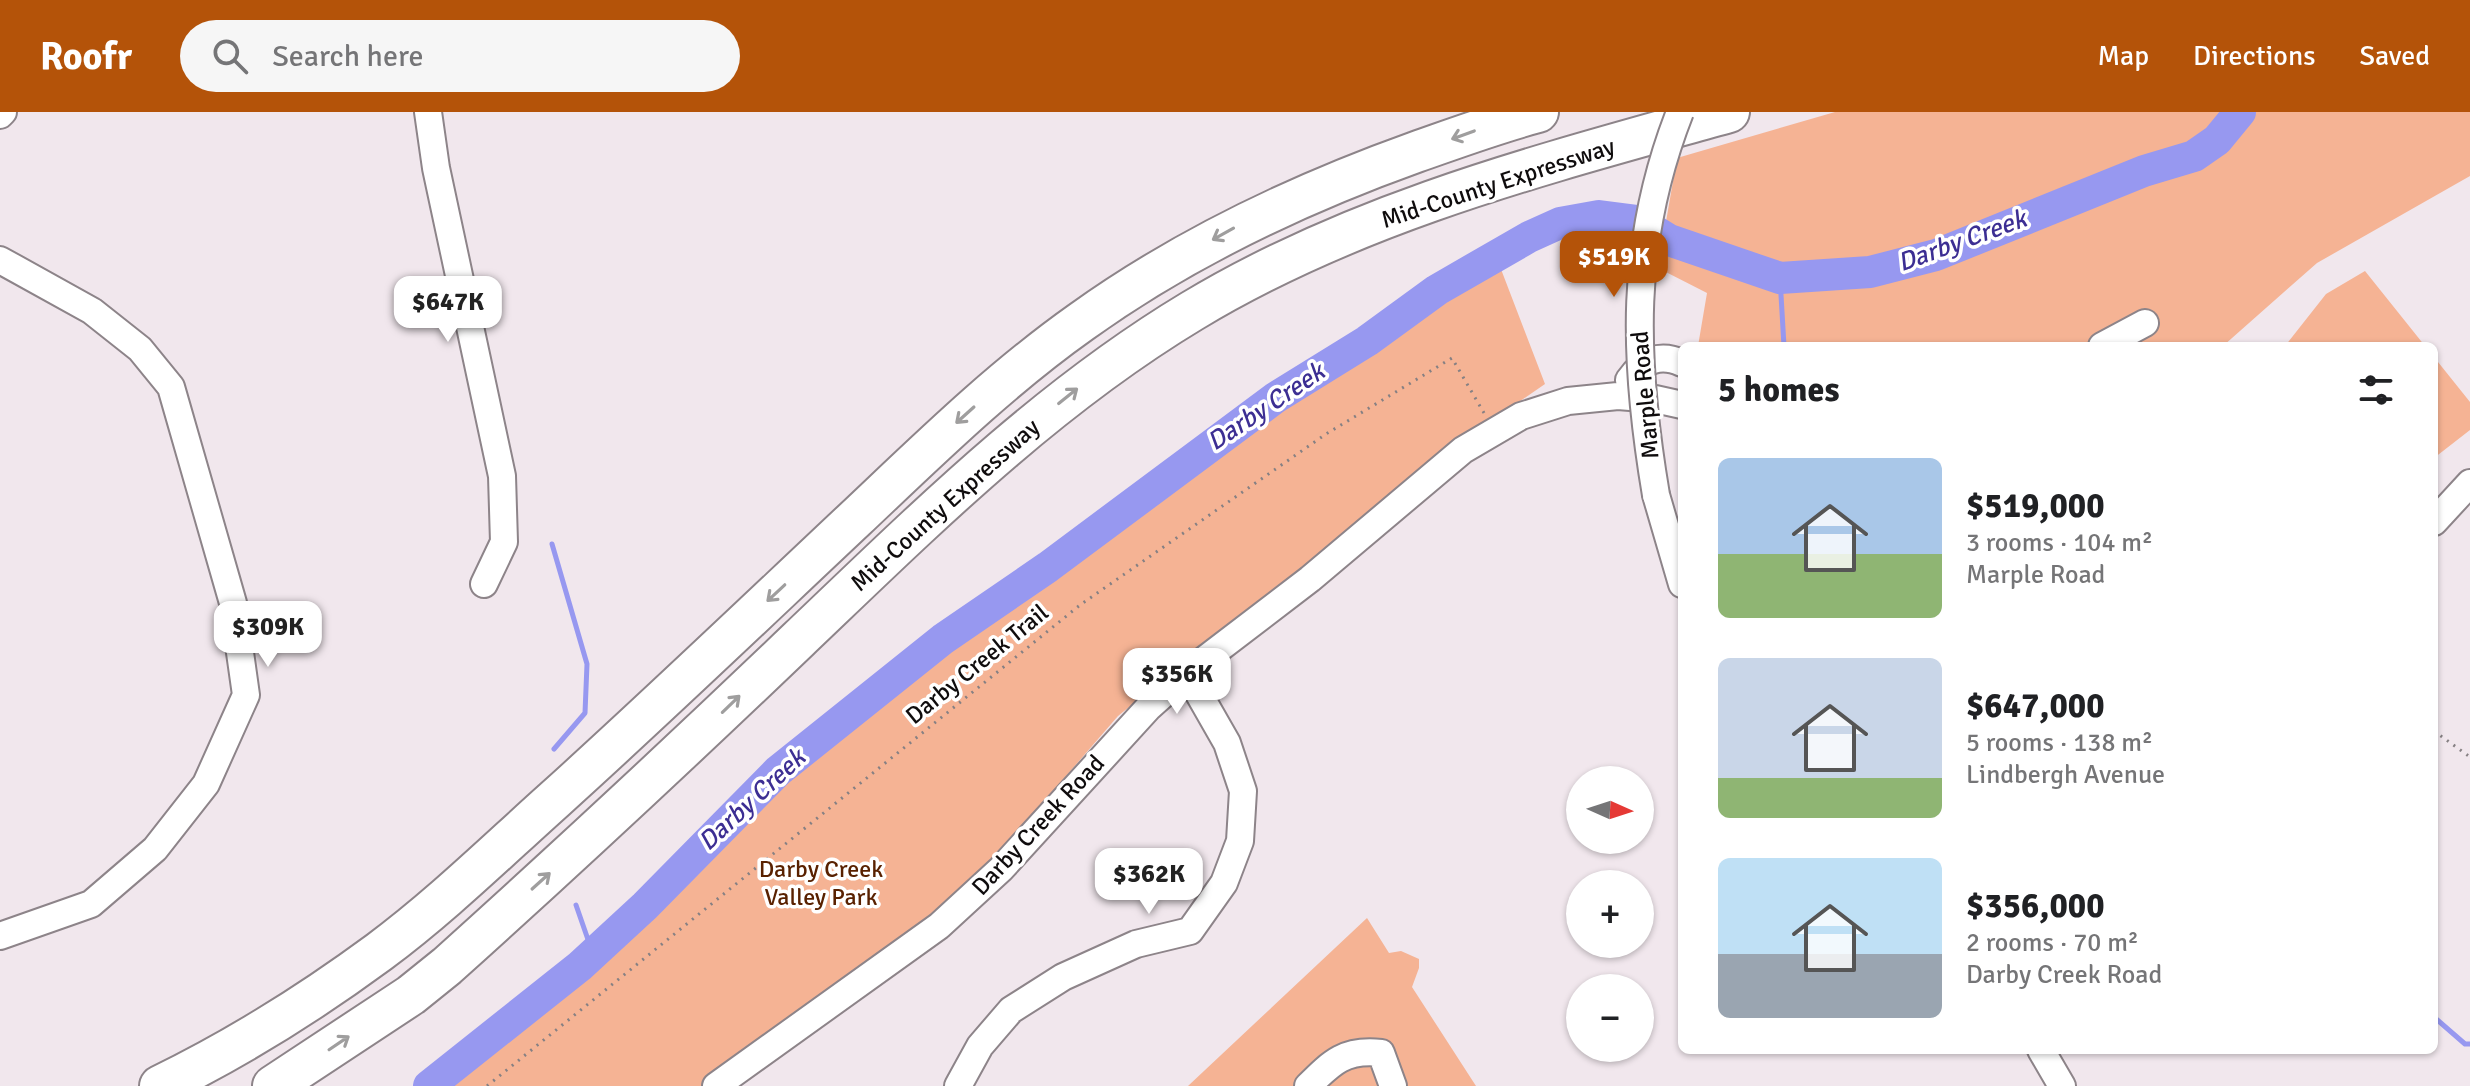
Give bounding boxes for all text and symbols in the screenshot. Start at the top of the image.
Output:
search box [180,20,740,92]
text: Roofr [40,33,132,80]
icon: search [208,34,252,78]
text: Search here [272,38,423,75]
text: Map [2097,39,2149,73]
text: Directions [2193,39,2315,73]
text: Saved [2359,39,2430,73]
one-way arrow [1451,129,1476,144]
street label: Mid-County Expressway [1377,131,1619,235]
water label: Darby Creek [1893,202,2033,279]
one-way arrow [1212,226,1235,242]
pin: $519K [1558,231,1670,299]
text: $519K [1578,241,1650,273]
pin: $647K [392,276,504,344]
text: $647K [412,286,484,318]
street label: Marple Road [1624,330,1666,460]
water label: Darby Creek [1201,355,1332,458]
icon: filters [2354,368,2398,412]
text: 5 homes [1718,369,1839,411]
one-way arrow [1057,387,1077,405]
one-way arrow [956,406,976,424]
street label: Mid-County Expressway [844,412,1046,598]
text: $519,000 [1966,485,2105,527]
icon: home [1782,490,1878,586]
text: 3 rooms · 104 m² [1966,527,2153,559]
text: Marple Road [1966,559,2105,591]
one-way arrow [766,584,786,603]
street label: Darby Creek Trail [900,597,1054,731]
pin: $309K [212,601,324,669]
text: $309K [232,611,304,643]
pin: $356K [1121,648,1233,716]
text: $356K [1141,658,1213,690]
text: $647,000 [1966,685,2105,727]
icon: home [1782,690,1878,786]
one-way arrow [721,694,741,713]
text: 5 rooms · 138 m² [1966,727,2153,759]
water label: Darby Creek [692,741,814,858]
street label: Darby Creek Road [965,749,1111,901]
text: Lindbergh Avenue [1966,759,2165,791]
north arrow [1566,766,1654,854]
map controls [1566,766,1654,1062]
pin: $362K [1093,848,1205,916]
park label: Darby Creek Valley Park [759,854,883,912]
text: $362K [1113,858,1185,890]
button: + [1566,870,1654,958]
one-way arrow [531,871,551,890]
text: $356,000 [1966,885,2105,927]
icon: home [1782,890,1878,986]
text: 2 rooms · 70 m² [1966,927,2139,959]
text: Darby Creek Road [1966,959,2162,991]
button: − [1566,974,1654,1062]
one-way arrow [327,1035,349,1052]

